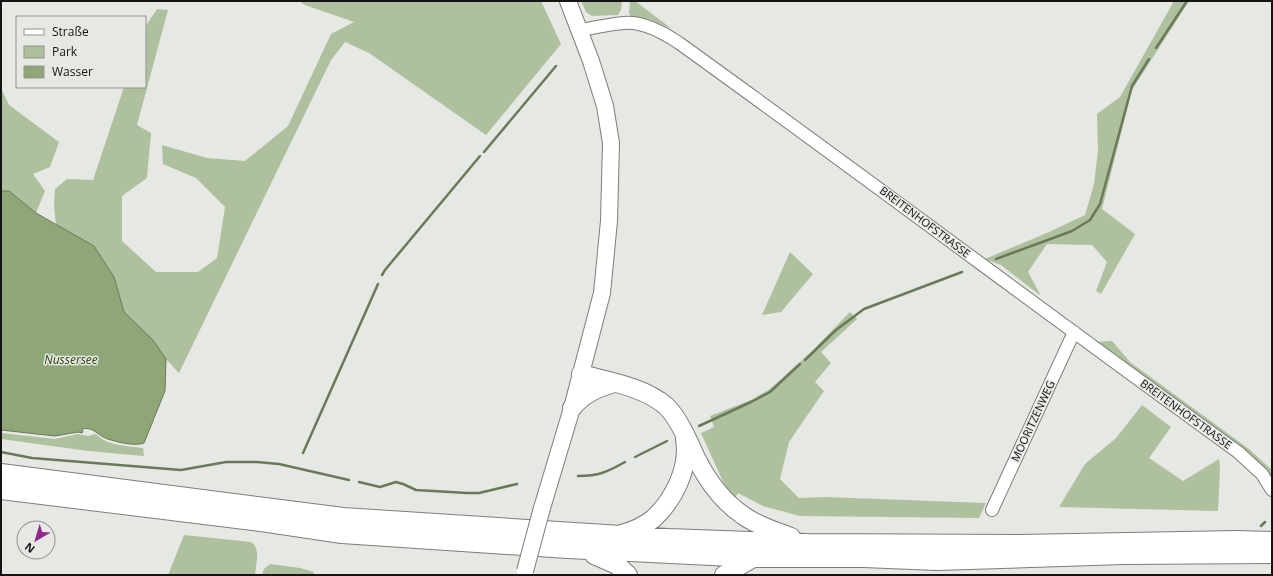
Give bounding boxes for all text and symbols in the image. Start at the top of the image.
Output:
legend [16,16,146,88]
text: Straße [52,23,89,40]
text: Park [52,43,78,60]
text: Wasser [52,63,93,80]
street label: BREITENHOFSTRASSE [877,183,974,261]
water label: Nussersee [44,351,98,368]
street label: BREITENHOFSTRASSE [1137,375,1235,452]
street label: MOORITZENWEG [1007,378,1058,464]
north arrow [16,520,56,560]
text: N [21,540,38,557]

